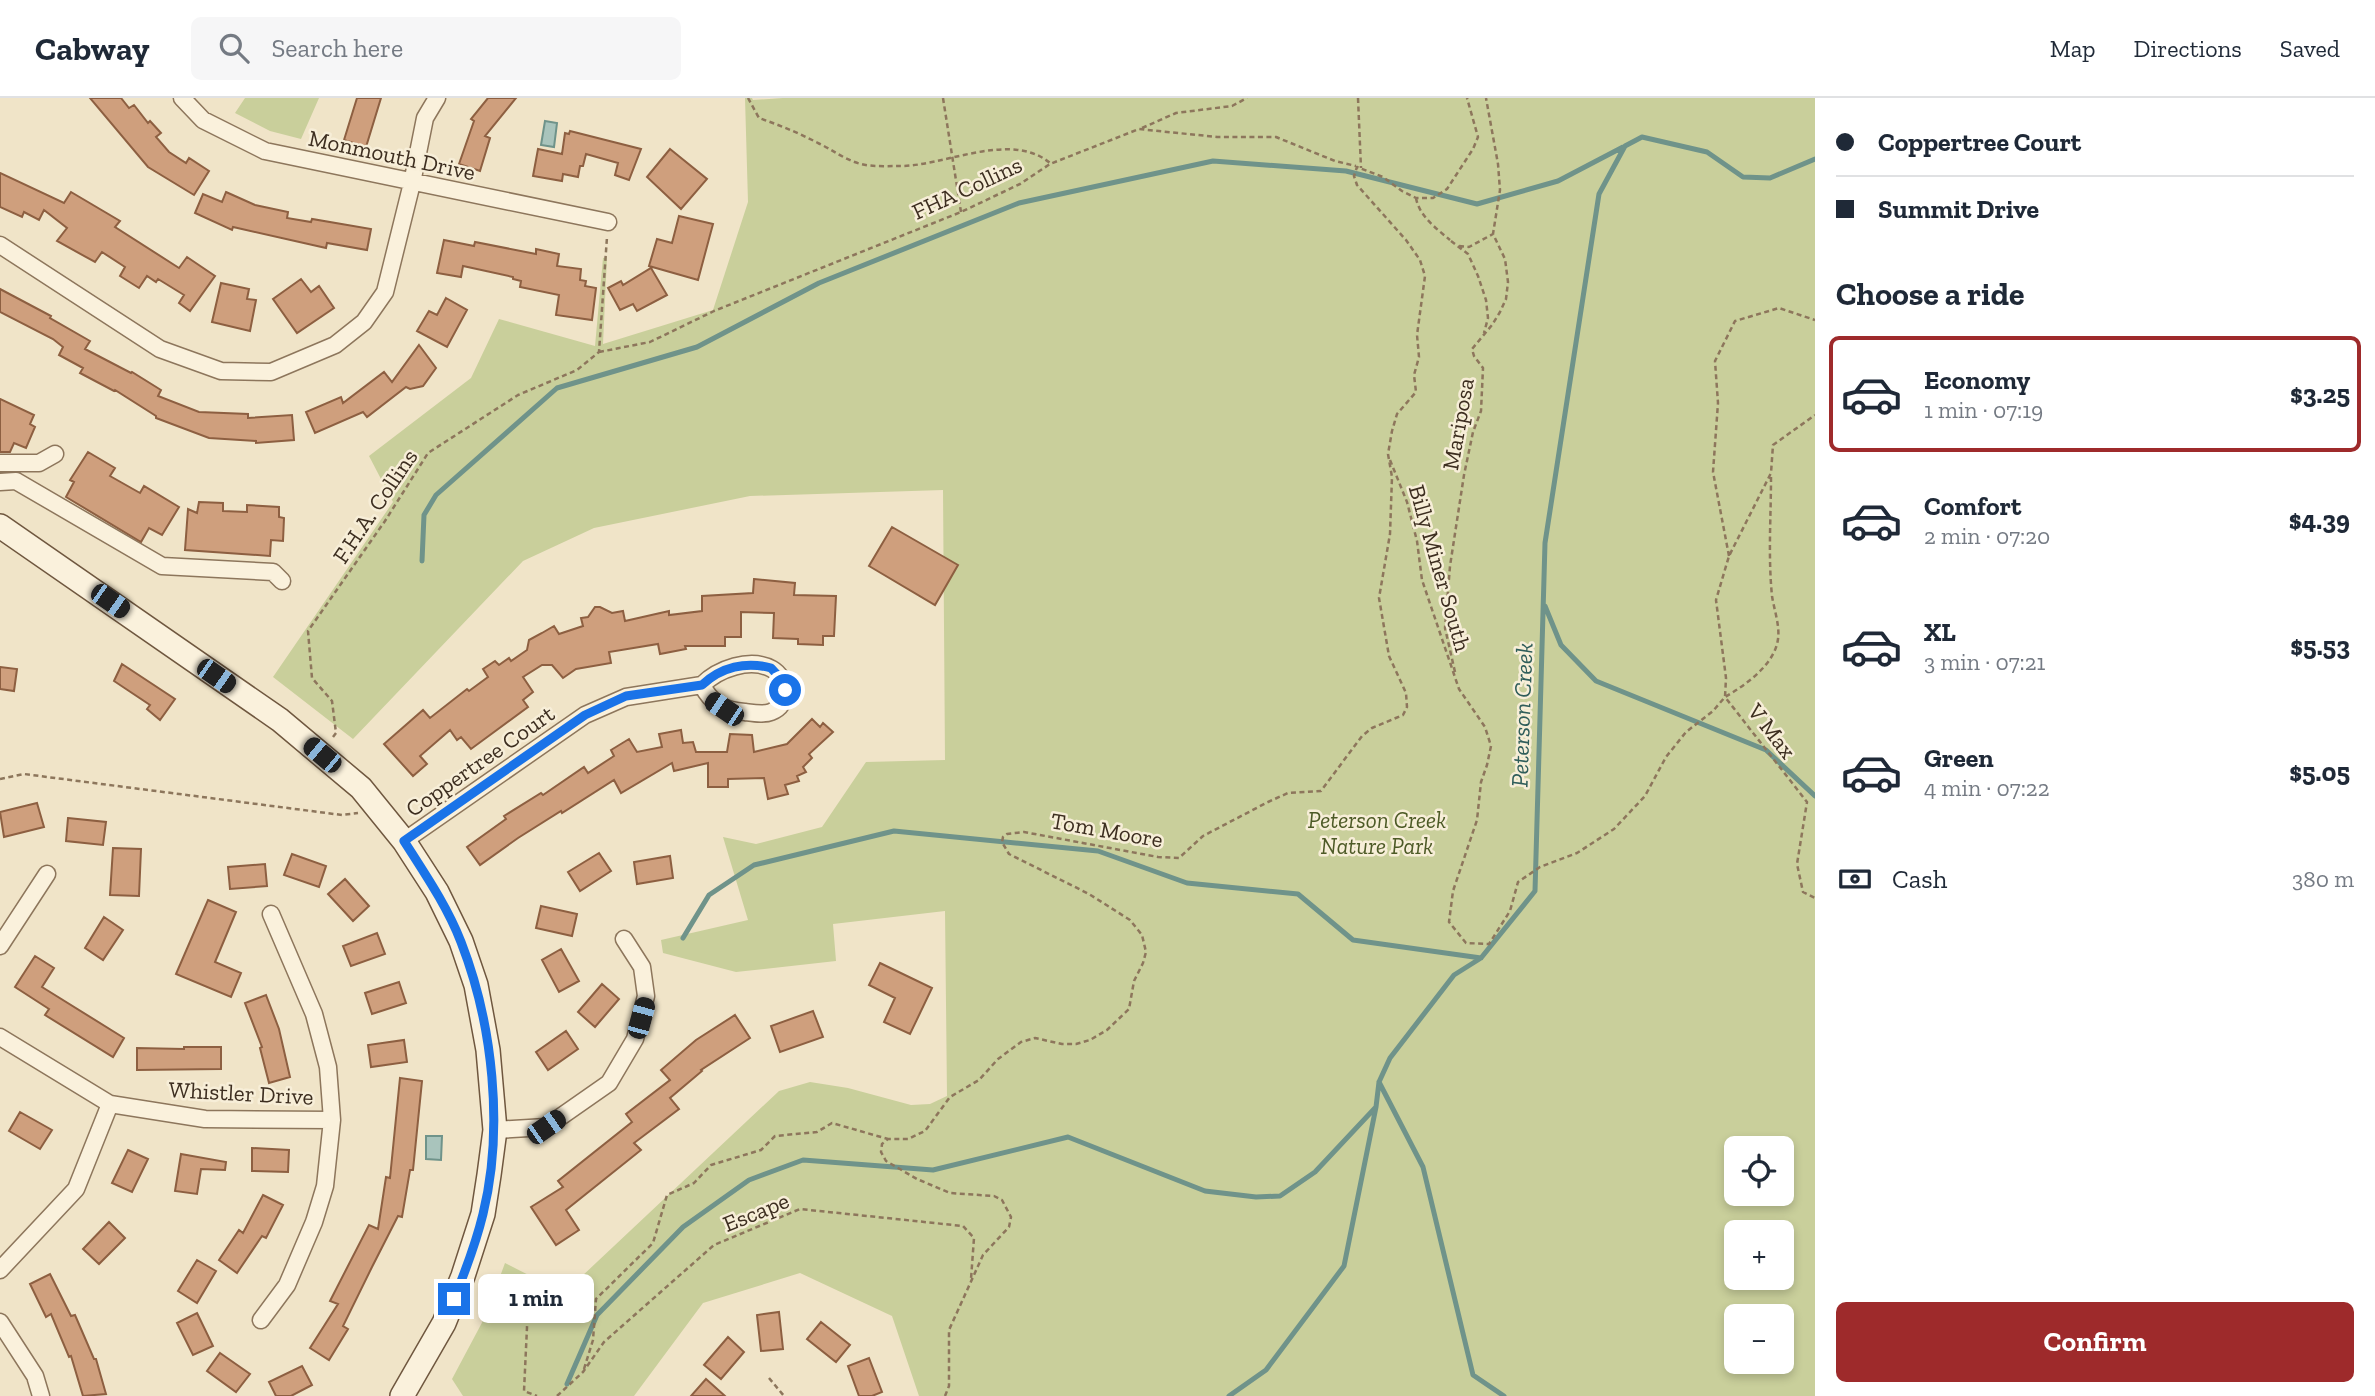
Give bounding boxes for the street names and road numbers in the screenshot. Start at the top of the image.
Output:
street label: Monmouth Drive [306,124,478,186]
street label: FHA Collins [908,150,1026,226]
street label: Mariposa [1436,376,1480,472]
street label: F.H.A. Collins [327,443,423,569]
street label: Billy Miner South [1403,481,1477,655]
street label: V Max [1741,697,1802,764]
street label: Coppertree Court [400,699,560,823]
street label: Tom Moore [1049,806,1165,854]
street label: Whistler Drive [168,1075,314,1111]
street label: Escape [719,1186,793,1238]

